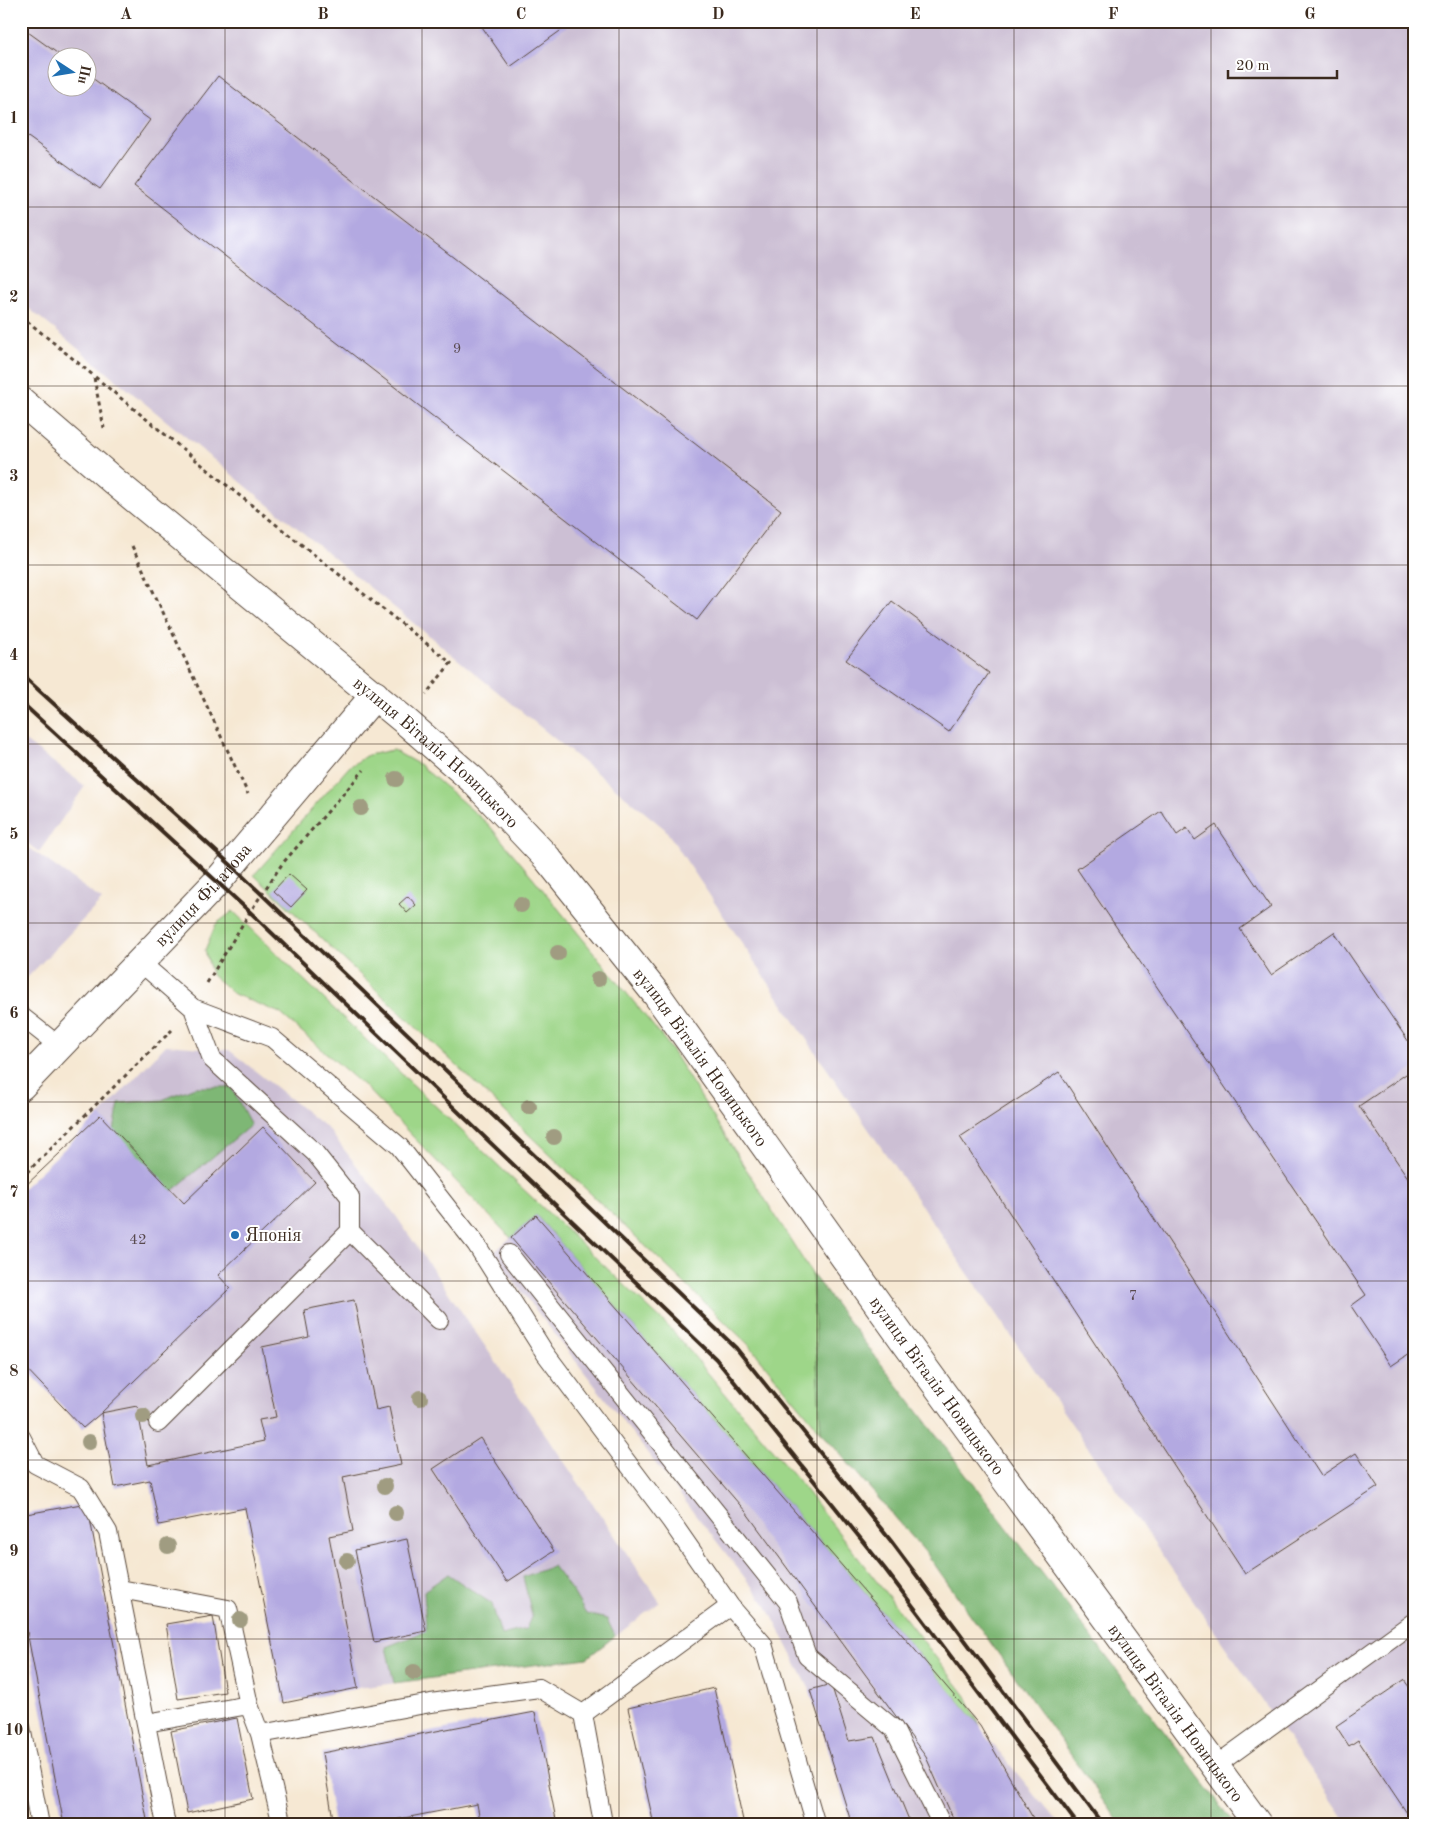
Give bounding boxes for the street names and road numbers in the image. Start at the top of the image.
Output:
street label: вулиця Віталія Новицького [349,674,522,832]
street label: вулиця Філатова [152,840,255,951]
street label: вулиця Віталія Новицького [629,965,770,1150]
street label: вулиця Віталія Новицького [866,1294,1007,1479]
street label: вулиця Віталія Новицького [1104,1621,1246,1806]

